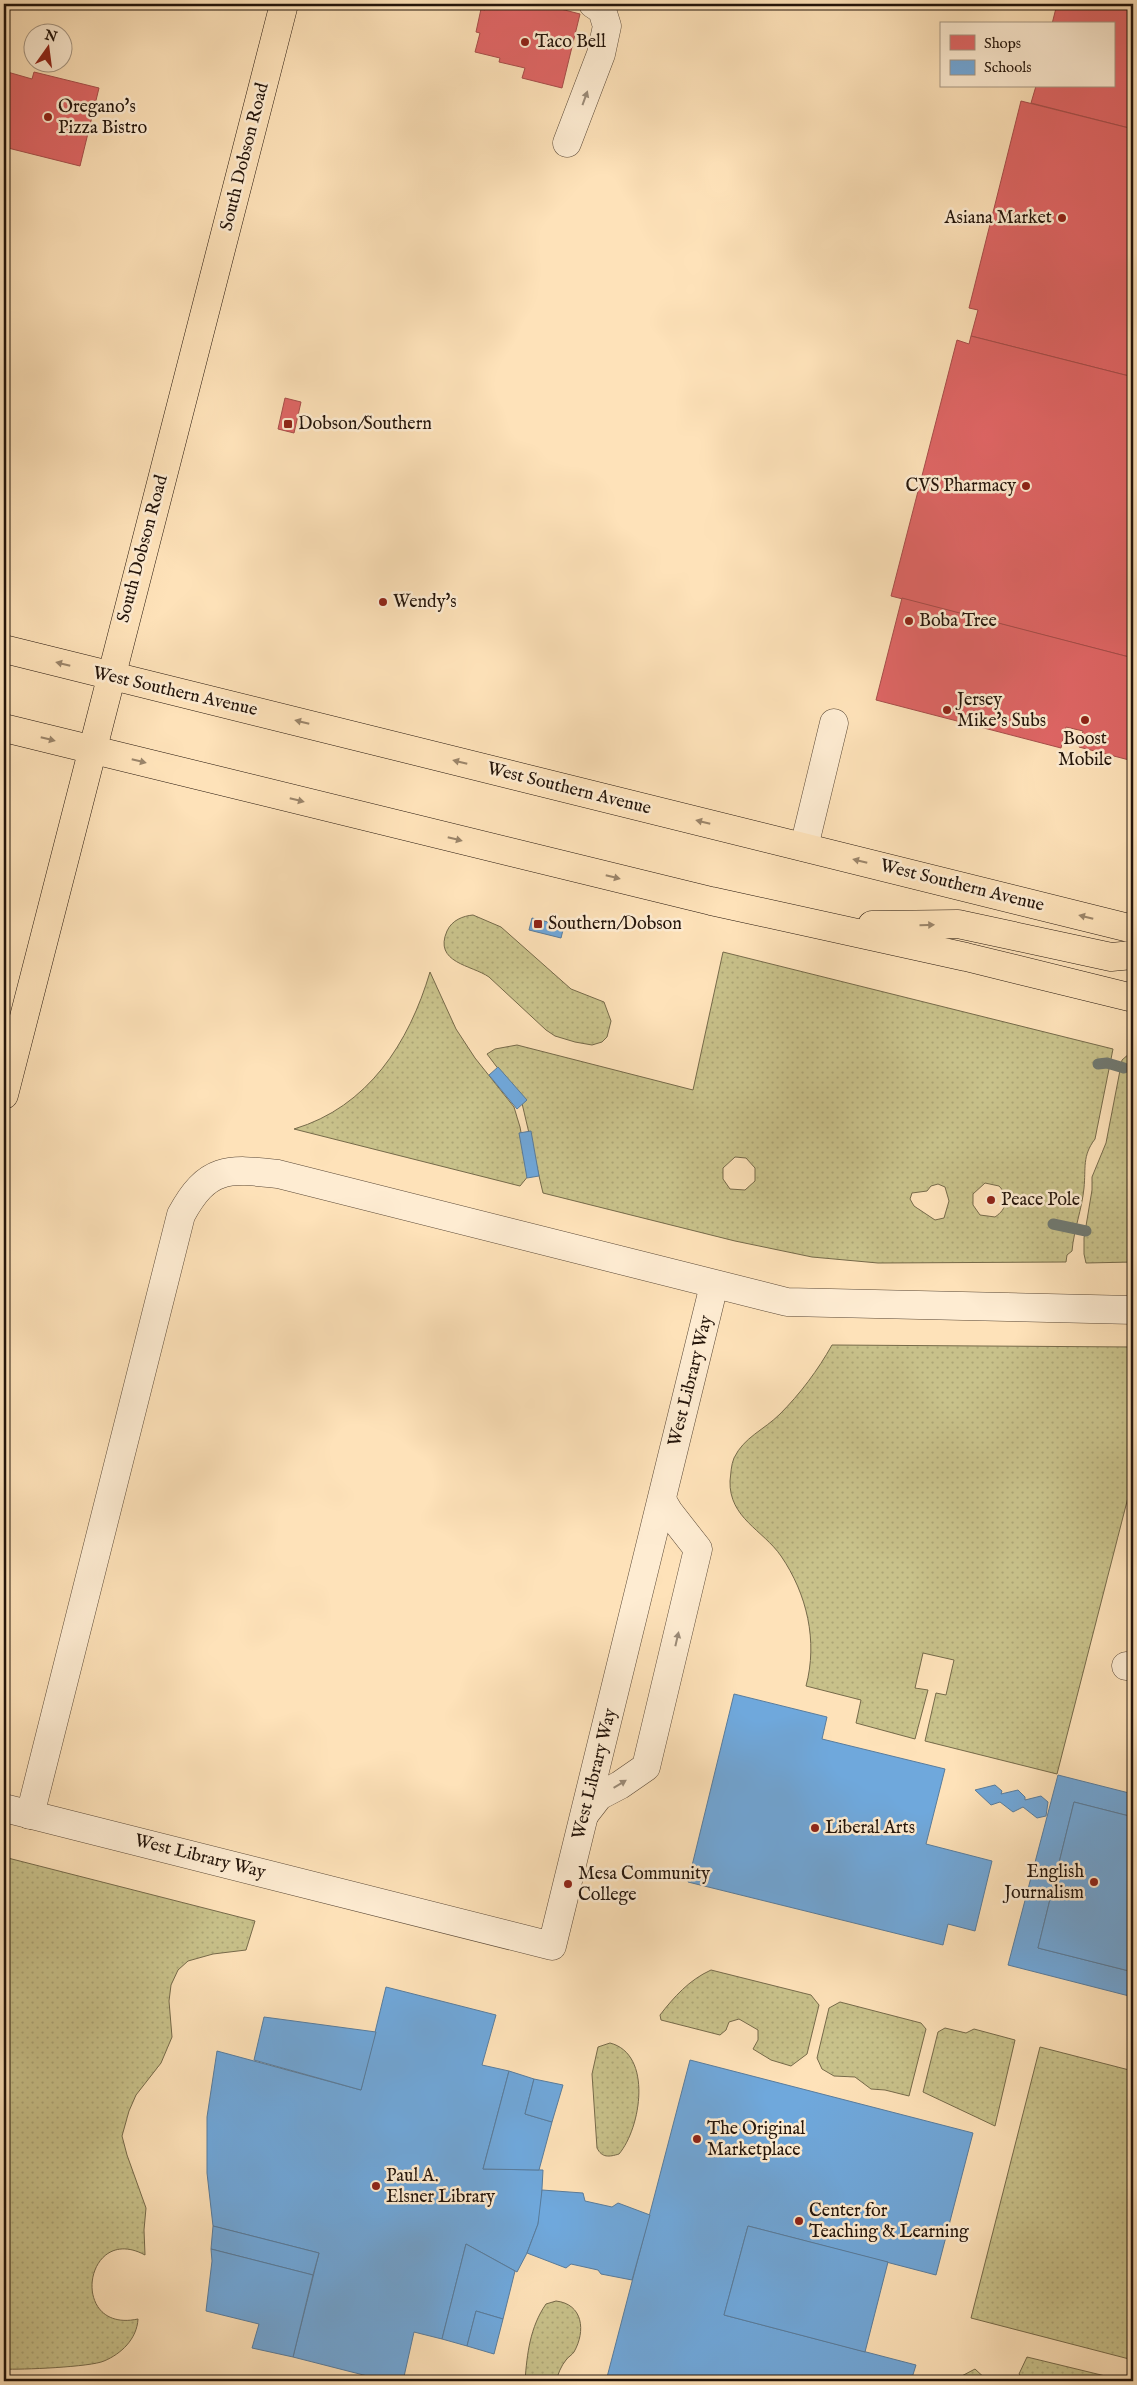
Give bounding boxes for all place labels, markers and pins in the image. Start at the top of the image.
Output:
place label: Taco Bell [535,31,606,54]
marker: Taco Bell [519,36,531,48]
place label: Oregano's Pizza Bistro [58,96,147,140]
marker: Oregano's Pizza Bistro [42,111,54,123]
place label: Asiana Market [943,207,1052,230]
marker: Asiana Market [1056,212,1068,224]
place label: Dobson/Southern [298,413,432,436]
marker: Dobson/Southern [282,418,294,430]
place label: CVS Pharmacy [906,475,1016,498]
marker: CVS Pharmacy [1020,480,1032,492]
place label: Wendy's [393,591,457,614]
marker: Wendy's [377,596,389,608]
place label: Boba Tree [919,610,997,633]
marker: Boba Tree [903,615,915,627]
place label: Jersey Mike's Subs [955,689,1046,733]
marker: Jersey Mike's Subs [941,704,953,716]
marker: Boost Mobile [1079,714,1091,726]
place label: Boost Mobile [1058,728,1112,772]
place label: Southern/Dobson [548,913,682,936]
marker: Southern/Dobson [532,918,544,930]
place label: Peace Pole [1001,1189,1080,1212]
marker: Peace Pole [985,1194,997,1206]
place label: Liberal Arts [825,1817,915,1840]
marker: Liberal Arts [809,1822,821,1834]
place label: English Journalism [1002,1861,1084,1905]
place label: Mesa Community College [578,1863,710,1907]
marker: English Journalism [1088,1876,1100,1888]
marker: Mesa Community College [562,1878,574,1890]
place label: The Original Marketplace [707,2118,805,2162]
marker: The Original Marketplace [691,2133,703,2145]
place label: Paul A. Elsner Library [386,2165,495,2209]
marker: Paul A. Elsner Library [370,2180,382,2192]
place label: Center for Teaching & Learning [809,2200,969,2244]
marker: Center for Teaching & Learning [793,2215,805,2227]

